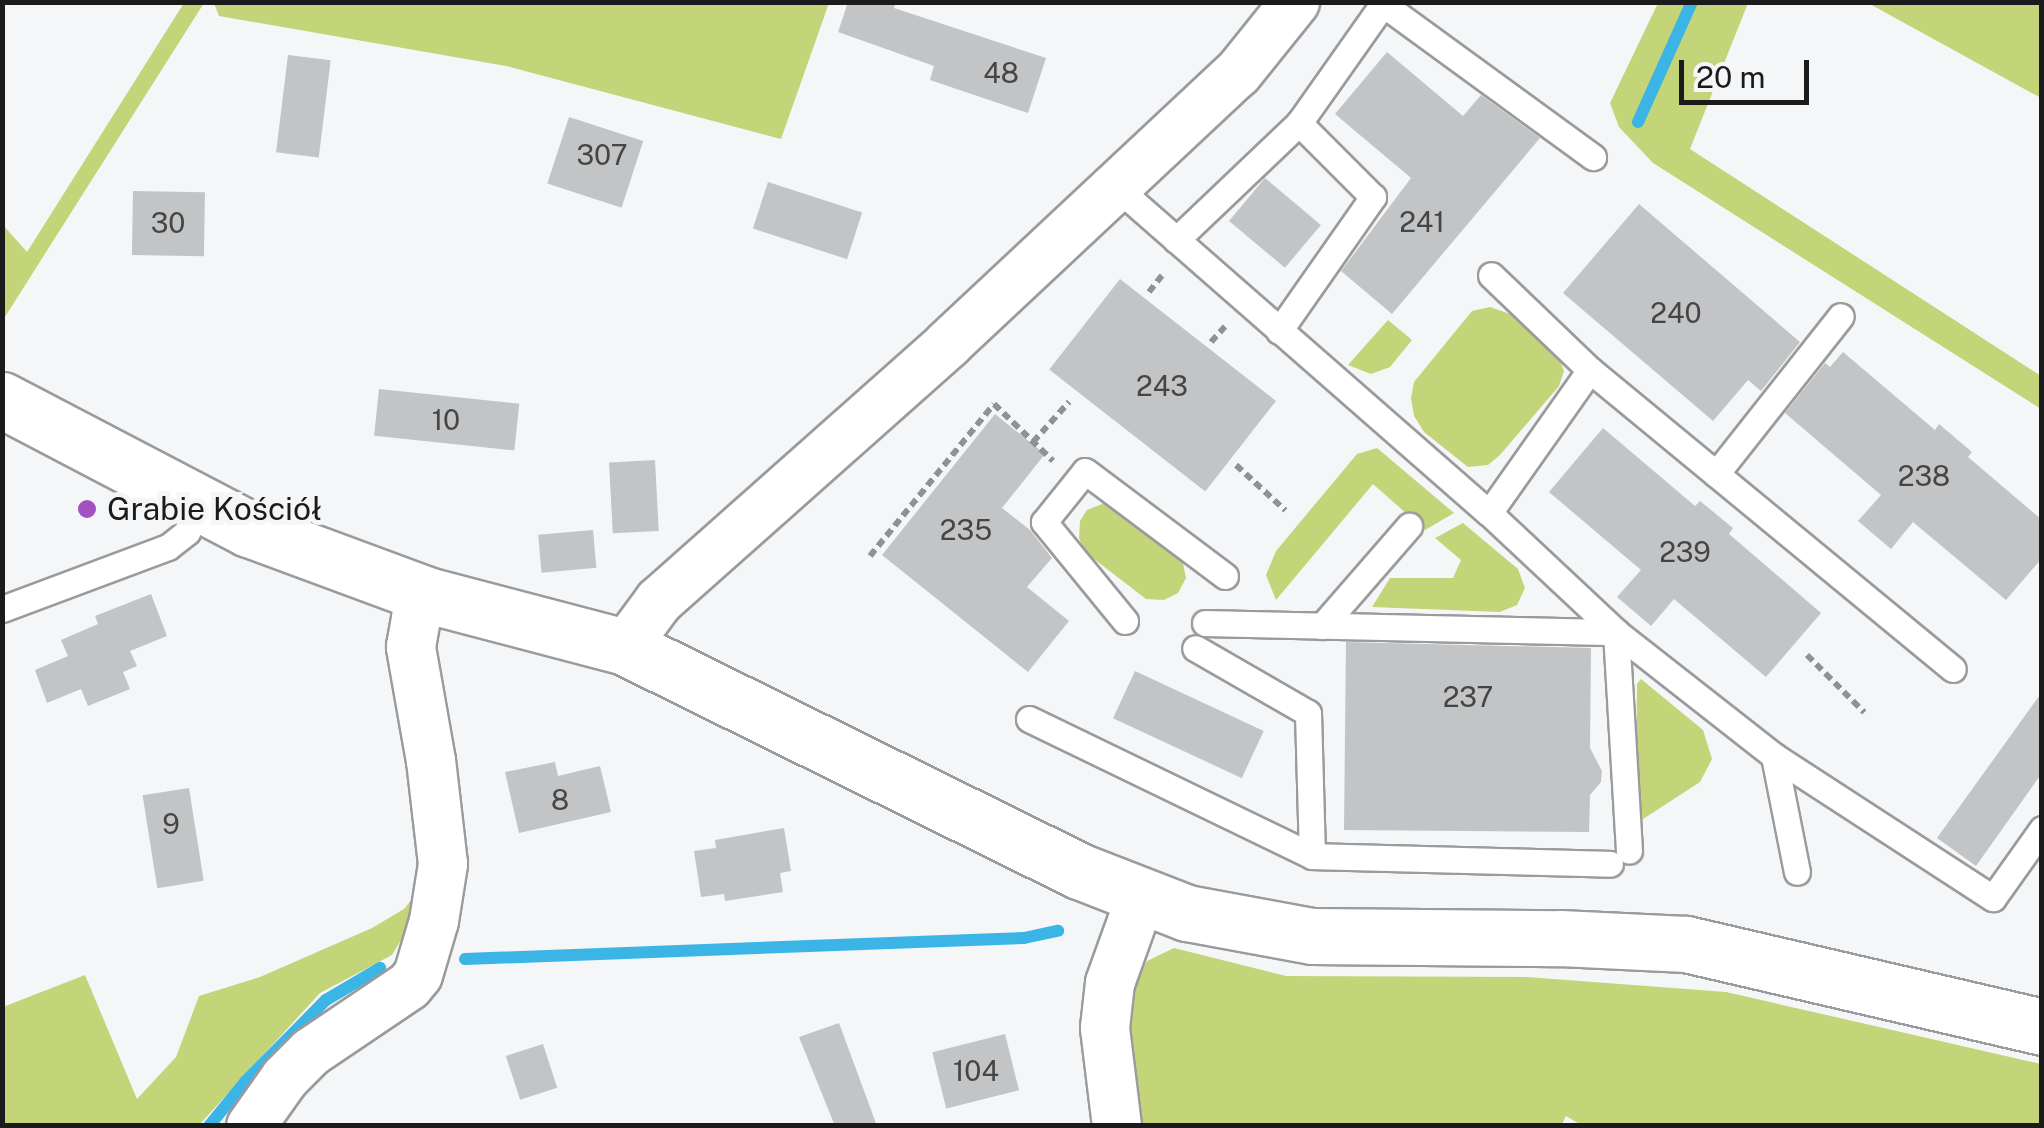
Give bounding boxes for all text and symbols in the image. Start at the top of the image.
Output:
scale bar [1684,40,1814,102]
house number: 48 [983,56,1019,90]
text: 20 m [1696,59,1765,95]
house number: 307 [577,138,627,172]
house number: 241 [1399,205,1445,239]
house number: 30 [151,206,185,240]
house number: 240 [1650,296,1702,330]
house number: 243 [1136,369,1188,403]
house number: 10 [432,403,460,437]
house number: 238 [1898,459,1950,493]
place label: Grabie Kościół [107,490,323,528]
marker: Grabie Kościół [76,498,98,520]
house number: 235 [940,513,992,547]
house number: 239 [1659,535,1711,569]
house number: 237 [1443,680,1493,714]
house number: 8 [551,783,569,817]
house number: 9 [162,807,180,841]
house number: 104 [953,1054,999,1088]

